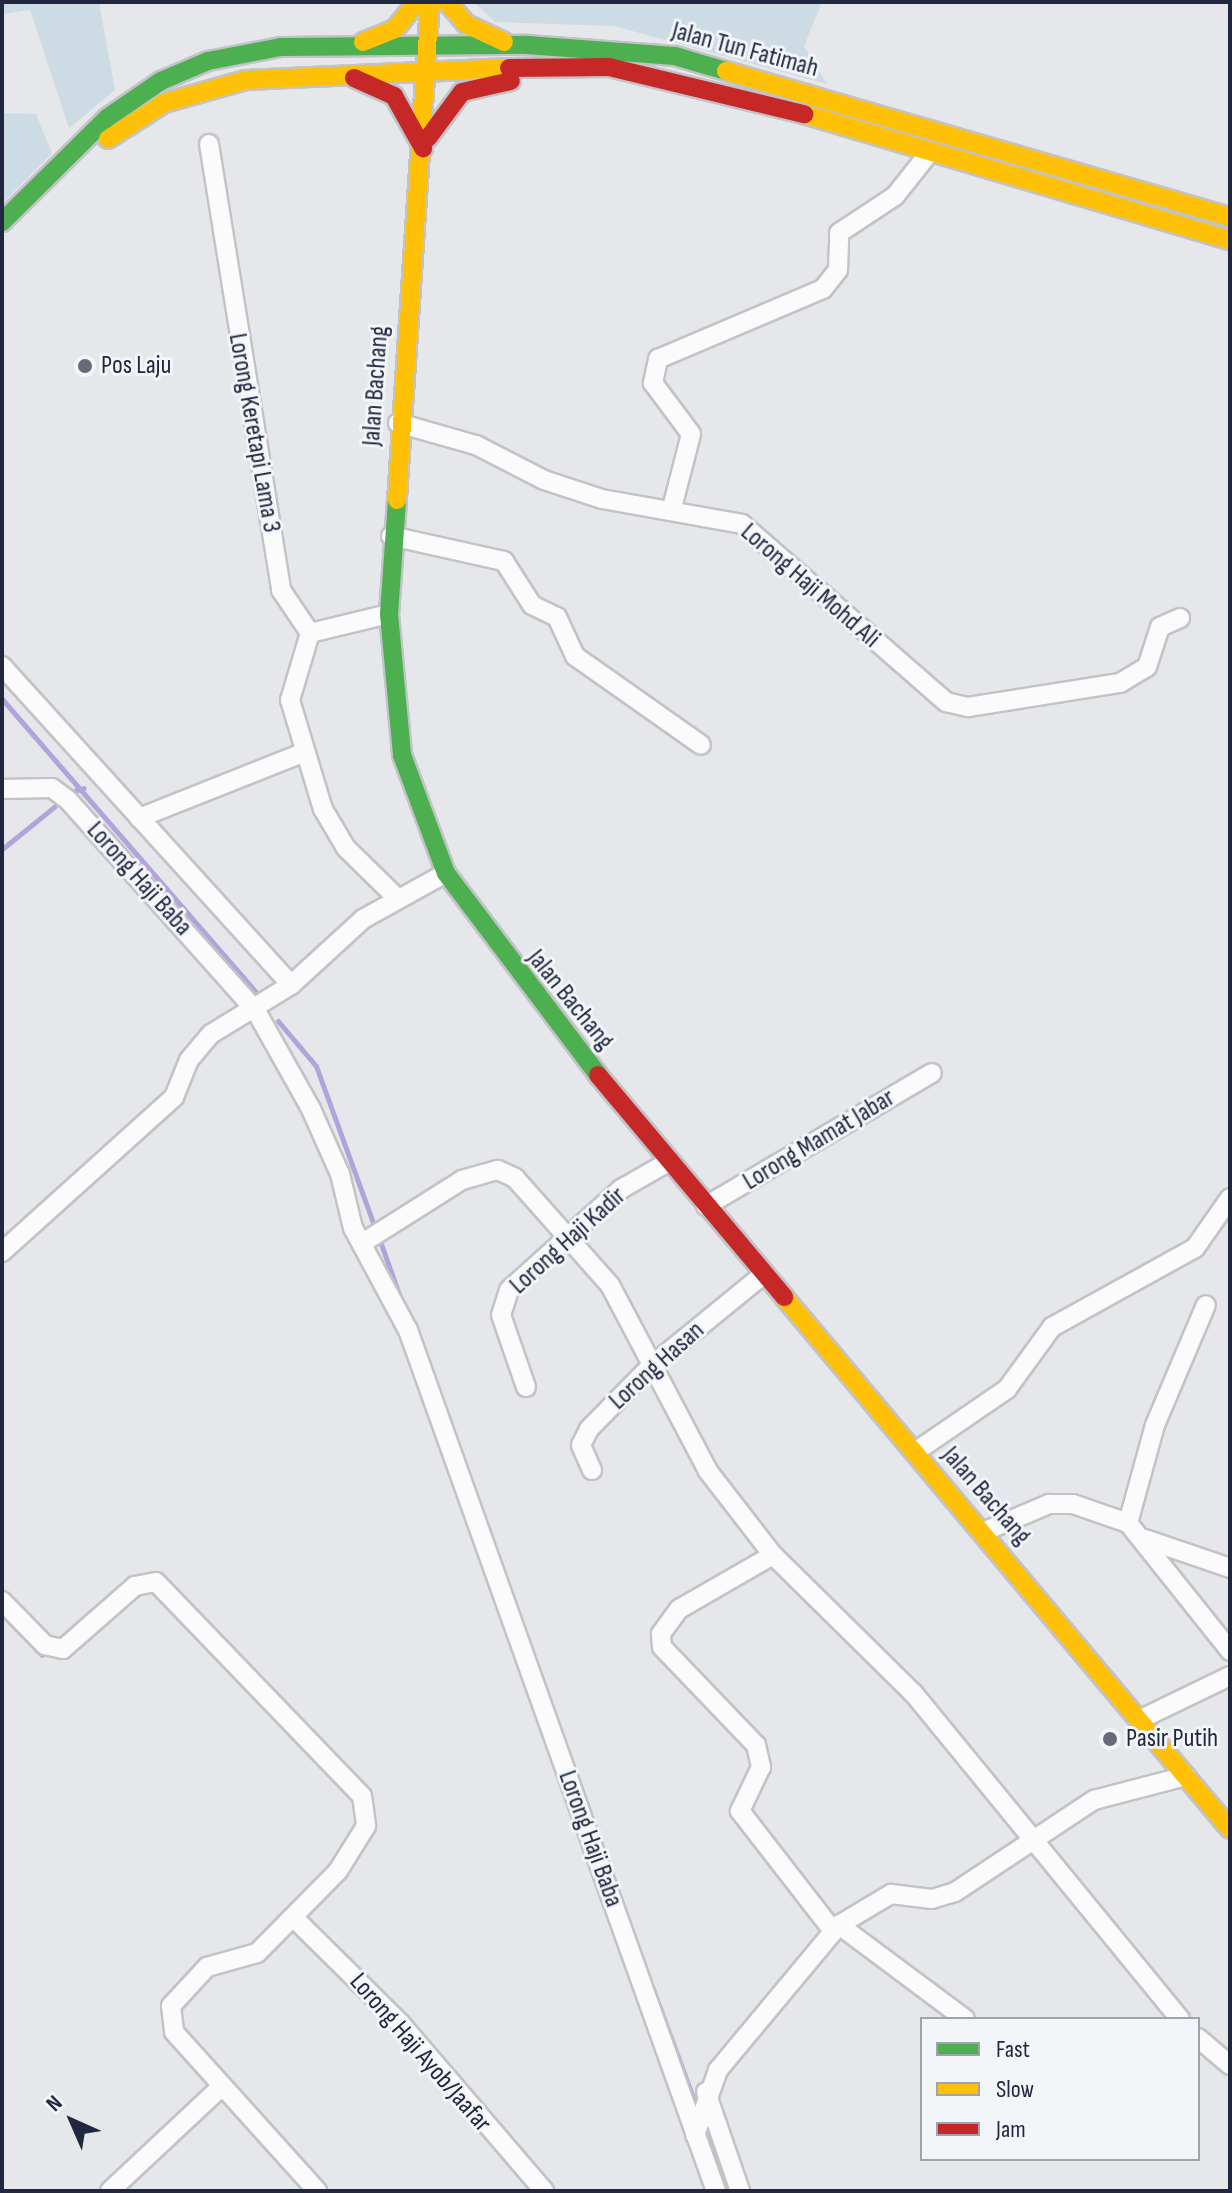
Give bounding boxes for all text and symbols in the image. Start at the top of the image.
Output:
street label: Jalan Tun Fatimah [668,15,822,85]
street label: Jalan Bachang [356,325,396,447]
street label: Lorong Keretapi Lama 3 [221,331,287,535]
place label: Pos Laju [101,350,171,382]
marker: Pos Laju [76,357,94,375]
street label: Lorong Haji Mohd Ali [734,517,886,655]
street label: Lorong Haji Baba [80,815,198,943]
street label: Jalan Bachang [520,943,620,1057]
street label: Lorong Mamat Jabar [738,1082,900,1198]
street label: Lorong Haji Kadir [504,1181,632,1301]
street label: Lorong Hasan [603,1315,711,1417]
street label: Jalan Bachang [935,1440,1037,1552]
place label: Pasir Putih [1126,1723,1218,1755]
marker: Pasir Putih [1101,1730,1119,1748]
street label: Lorong Haji Baba [551,1767,629,1911]
street label: Lorong Haji Ayob/Jaafar [343,1967,497,2139]
legend [920,2017,1200,2161]
text: Fast [996,2035,1030,2064]
text: Slow [996,2075,1034,2104]
north arrow [32,2081,112,2161]
text: N [41,2090,68,2117]
text: Jam [996,2115,1026,2144]

